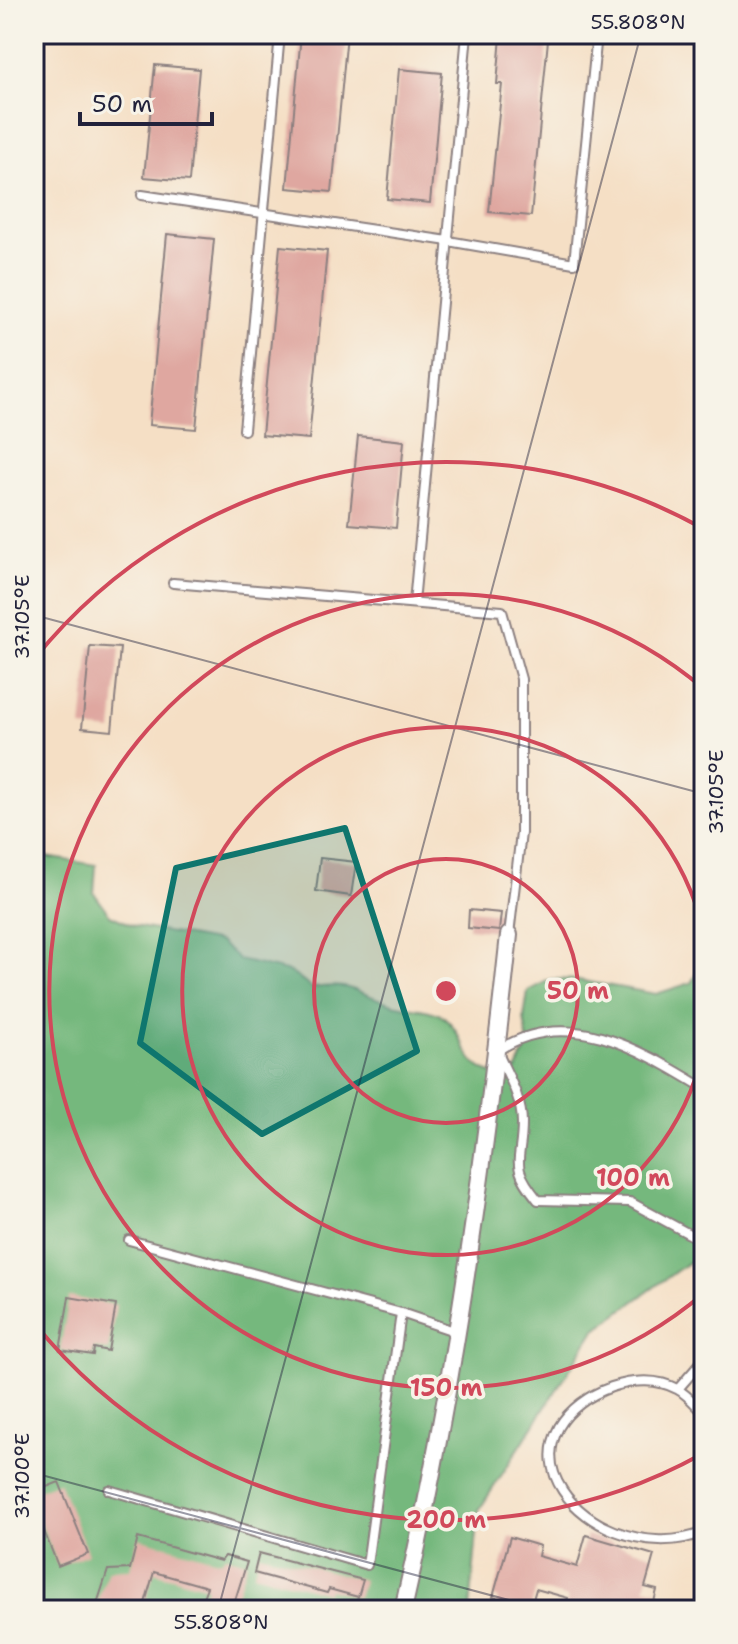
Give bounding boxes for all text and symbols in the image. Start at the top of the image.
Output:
text: 55.808°N [591,9,685,35]
scale bar [80,76,212,126]
text: 50 m [92,88,152,120]
text: 37.105°E [9,575,35,659]
text: 37.105°E [703,750,729,834]
text: 50 m [547,975,609,1007]
centre of rings [432,977,460,1005]
text: 100 m [596,1162,670,1194]
text: 150 m [410,1372,482,1404]
text: 37.100°E [9,1433,35,1519]
text: 200 m [406,1504,486,1536]
text: 55.808°N [174,1609,268,1635]

